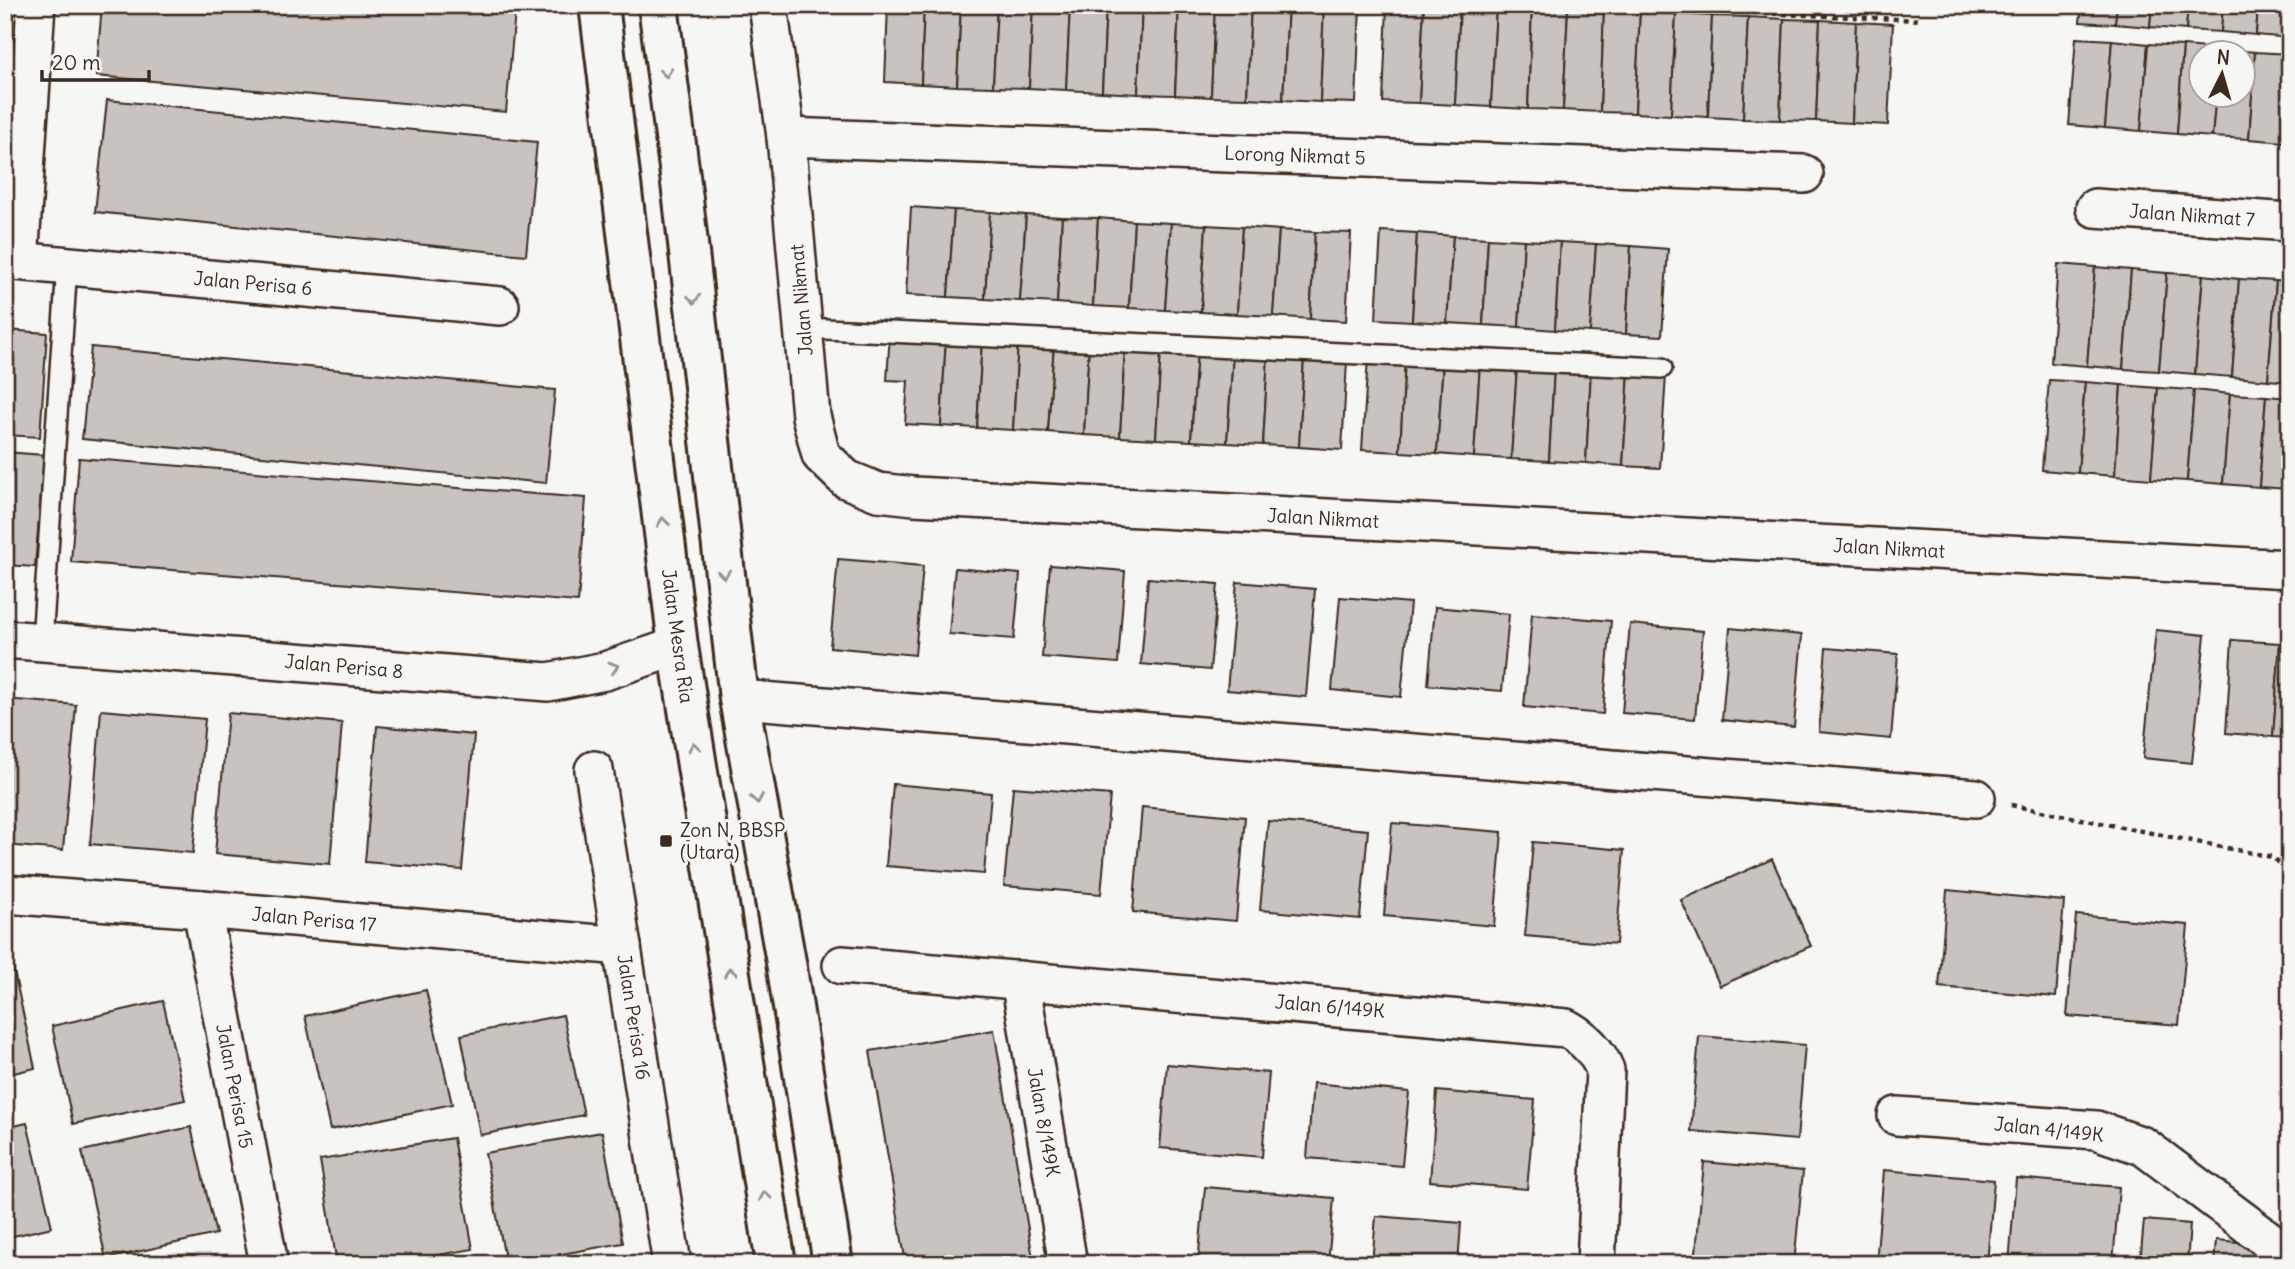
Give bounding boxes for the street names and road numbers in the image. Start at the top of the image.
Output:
street label: Lorong Nikmat 5 [1224,141,1366,169]
street label: Jalan Nikmat 7 [2128,199,2256,231]
street label: Jalan Nikmat [784,243,818,357]
street label: Jalan Perisa 6 [193,266,313,300]
street label: Jalan Nikmat [1266,503,1380,533]
street label: Jalan Nikmat [1832,533,1946,563]
street label: Jalan Mesra Ria [657,567,699,705]
street label: Jalan Perisa 8 [284,649,404,683]
street label: Jalan Perisa 17 [251,902,377,936]
street label: Jalan Perisa 16 [612,953,656,1081]
street label: Jalan 6/149K [1274,989,1386,1023]
street label: Jalan Perisa 15 [211,1022,259,1150]
street label: Jalan 8/149K [1023,1066,1065,1179]
street label: Jalan 4/149K [1993,1111,2105,1147]

